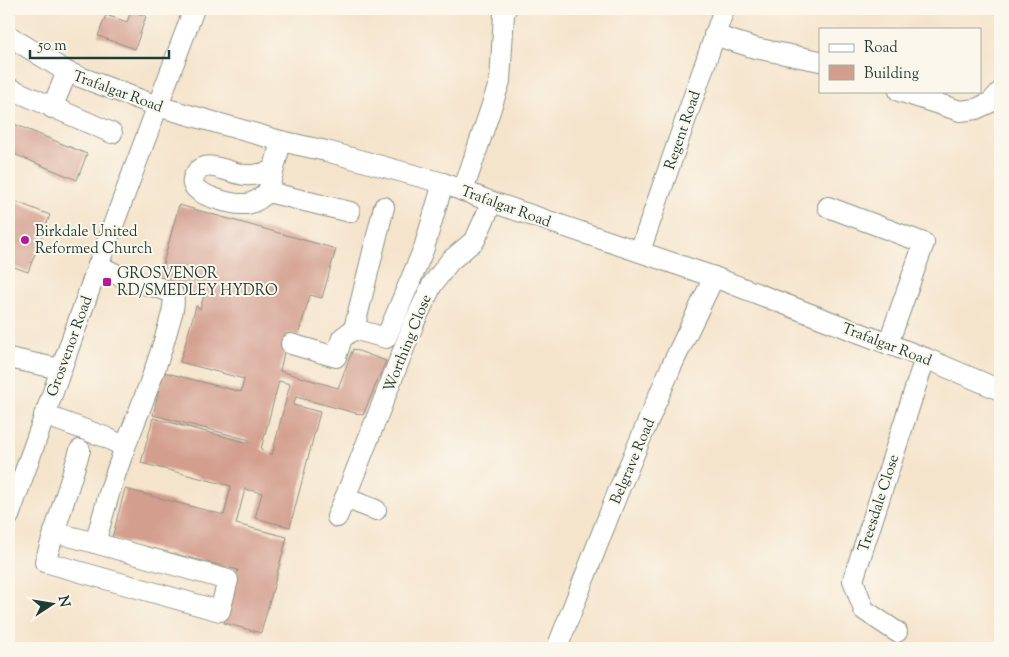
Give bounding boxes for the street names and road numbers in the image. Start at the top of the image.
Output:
street label: Trafalgar Road [70,66,166,119]
street label: Regent Road [660,88,707,173]
street label: Trafalgar Road [458,181,554,234]
street label: Worthing Close [379,292,438,396]
street label: Grosvenor Road [42,293,99,400]
street label: Trafalgar Road [839,319,935,372]
street label: Belgrave Road [606,415,661,508]
street label: Treesdale Close [854,452,905,555]

